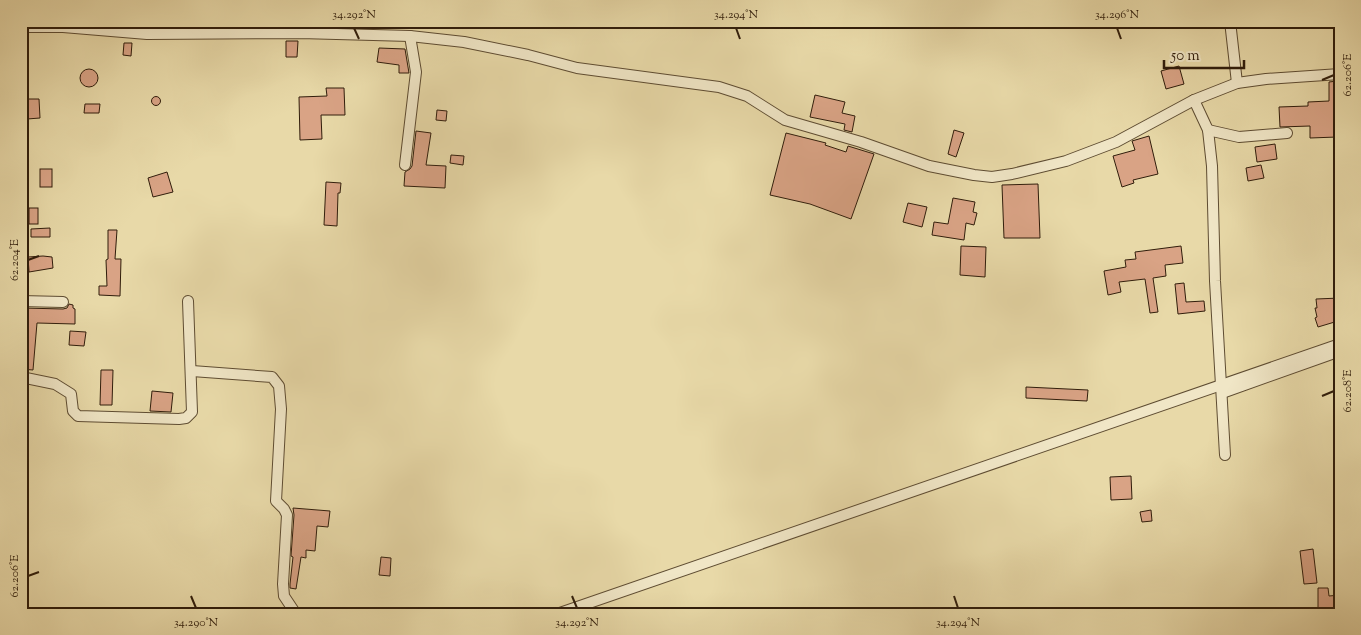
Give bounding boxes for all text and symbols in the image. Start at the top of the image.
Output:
text: 34.292°N [332,6,376,24]
text: 34.294°N [714,6,758,24]
text: 34.296°N [1095,6,1139,24]
scale bar [1164,38,1244,70]
text: 50 m [1170,46,1200,67]
text: 62.206°E [1339,53,1357,96]
text: 62.204°E [6,238,24,281]
text: 62.208°E [1339,369,1357,412]
text: 62.206°E [6,554,24,597]
text: 34.290°N [174,614,218,632]
text: 34.292°N [555,614,599,632]
text: 34.294°N [936,614,980,632]

